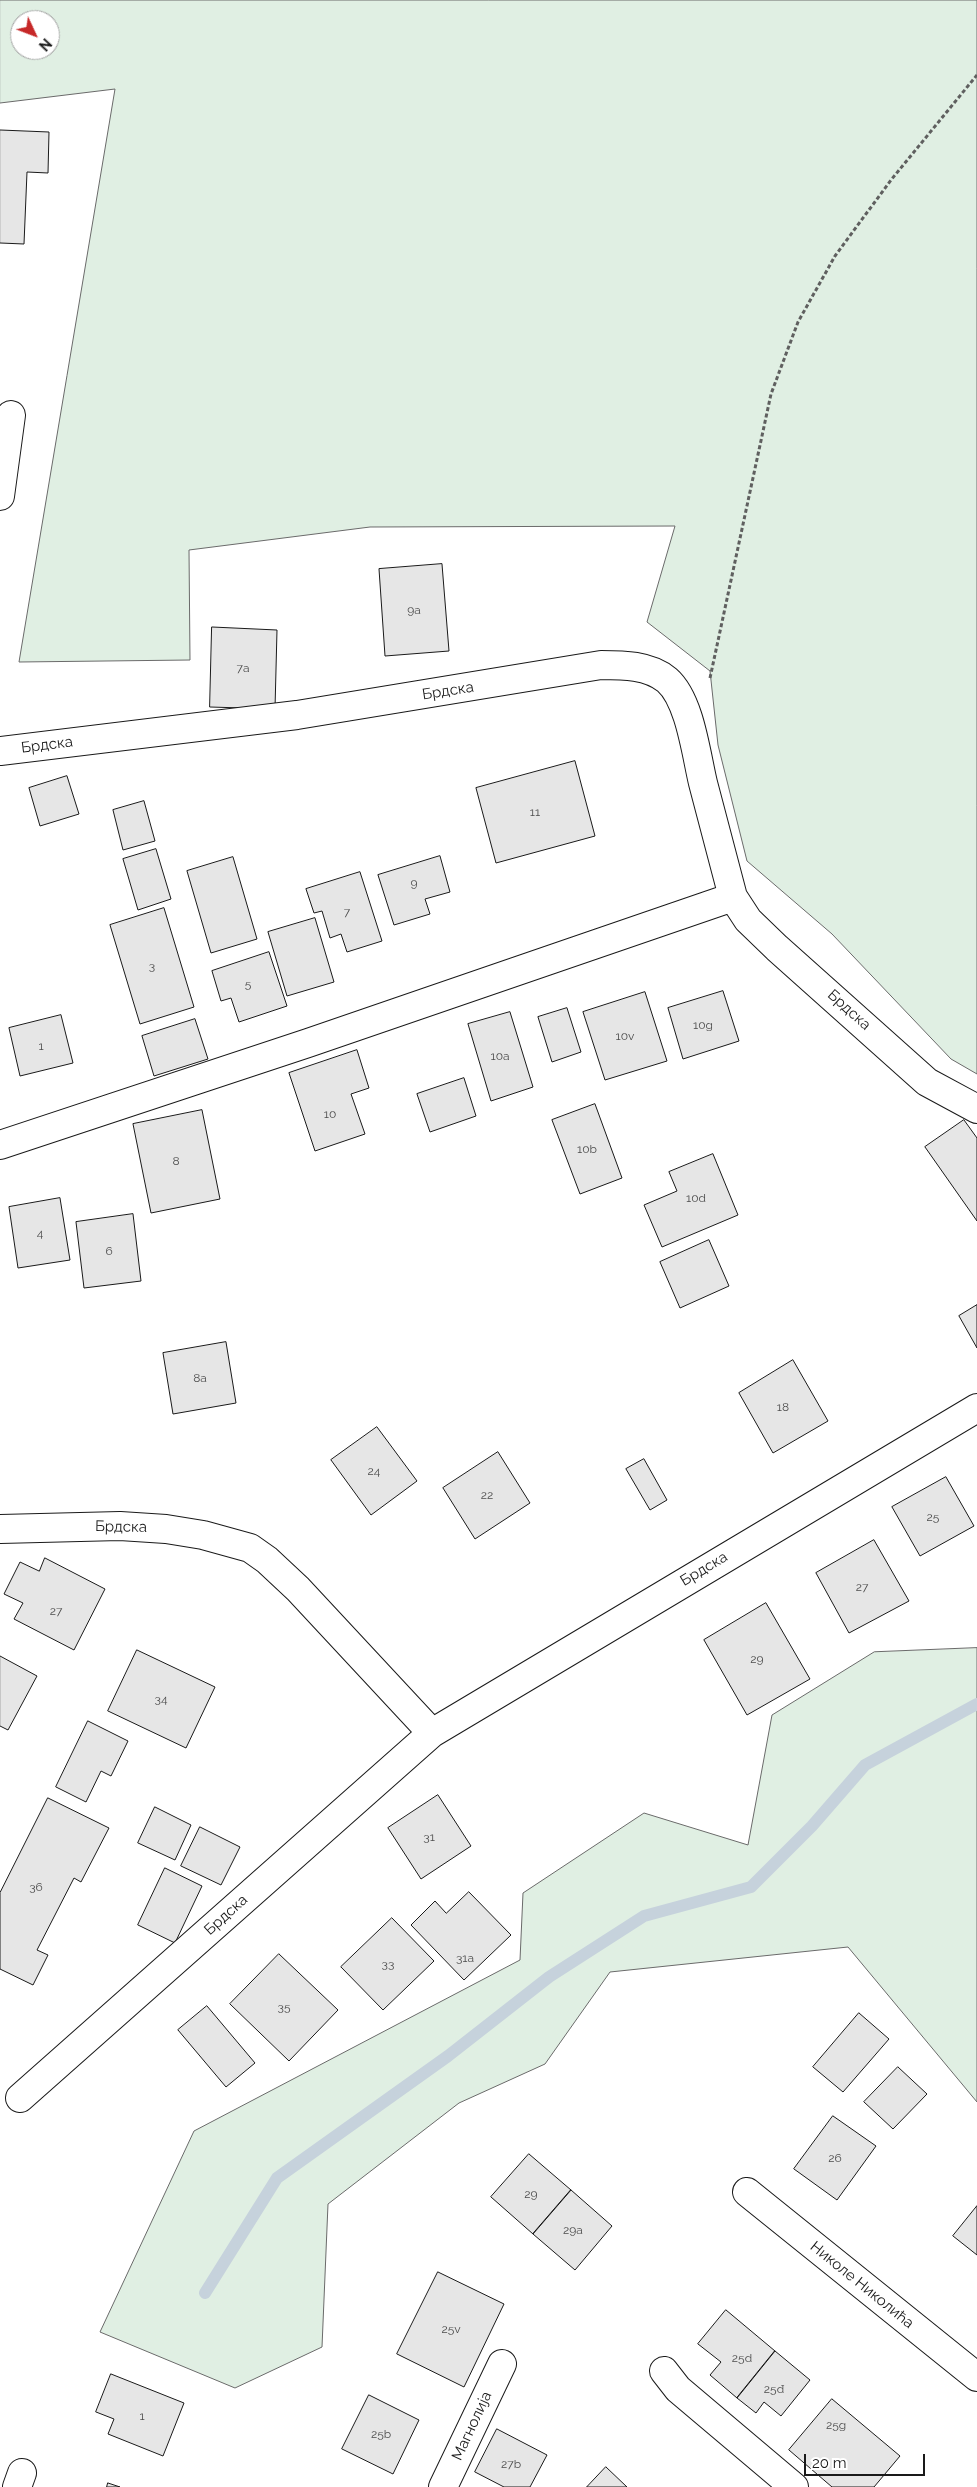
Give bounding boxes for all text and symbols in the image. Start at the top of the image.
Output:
north arrow [10,10,60,60]
text: N [36,35,55,54]
house number: 9a [407,603,421,617]
house number: 7a [237,661,249,675]
street label: Брдска [421,678,475,704]
street label: Брдска [20,733,74,757]
house number: 11 [530,805,540,819]
house number: 9 [410,876,418,890]
house number: 7 [344,905,350,919]
house number: 3 [149,959,155,973]
house number: 5 [245,977,251,991]
street label: Брдска [824,986,874,1034]
house number: 10g [693,1018,713,1032]
house number: 10v [616,1029,634,1043]
house number: 1 [38,1039,44,1053]
house number: 10a [490,1049,510,1063]
house number: 10 [324,1107,336,1121]
house number: 10b [577,1142,597,1156]
house number: 8 [172,1154,180,1168]
house number: 10d [686,1191,706,1205]
house number: 4 [37,1226,43,1240]
house number: 6 [105,1244,113,1258]
house number: 8a [193,1371,207,1385]
house number: 18 [777,1400,789,1414]
house number: 24 [368,1464,380,1478]
house number: 22 [481,1488,493,1502]
house number: 25 [927,1510,939,1524]
street label: Брдска [95,1518,147,1536]
street label: Брдска [677,1548,731,1590]
house number: 27 [856,1580,868,1594]
house number: 27 [50,1604,62,1618]
house number: 29 [750,1652,764,1666]
house number: 34 [155,1692,167,1706]
house number: 31 [423,1830,435,1844]
house number: 36 [29,1880,43,1894]
street label: Брдска [201,1891,251,1939]
house number: 31a [456,1951,474,1965]
house number: 33 [382,1957,394,1971]
house number: 35 [278,2000,290,2014]
house number: 26 [828,2151,842,2165]
house number: 29 [524,2187,538,2201]
house number: 29a [563,2223,583,2237]
street label: Николе Николића [807,2238,917,2332]
house number: 25v [441,2322,461,2336]
house number: 25d [732,2351,752,2365]
house number: 25đ [764,2382,784,2396]
street label: Магнолија [448,2389,496,2463]
house number: 1 [139,2409,145,2423]
house number: 25g [826,2418,846,2432]
house number: 25b [371,2427,391,2441]
scale bar [807,2444,928,2476]
text: 20 m [812,2454,847,2472]
house number: 27b [501,2457,521,2471]

